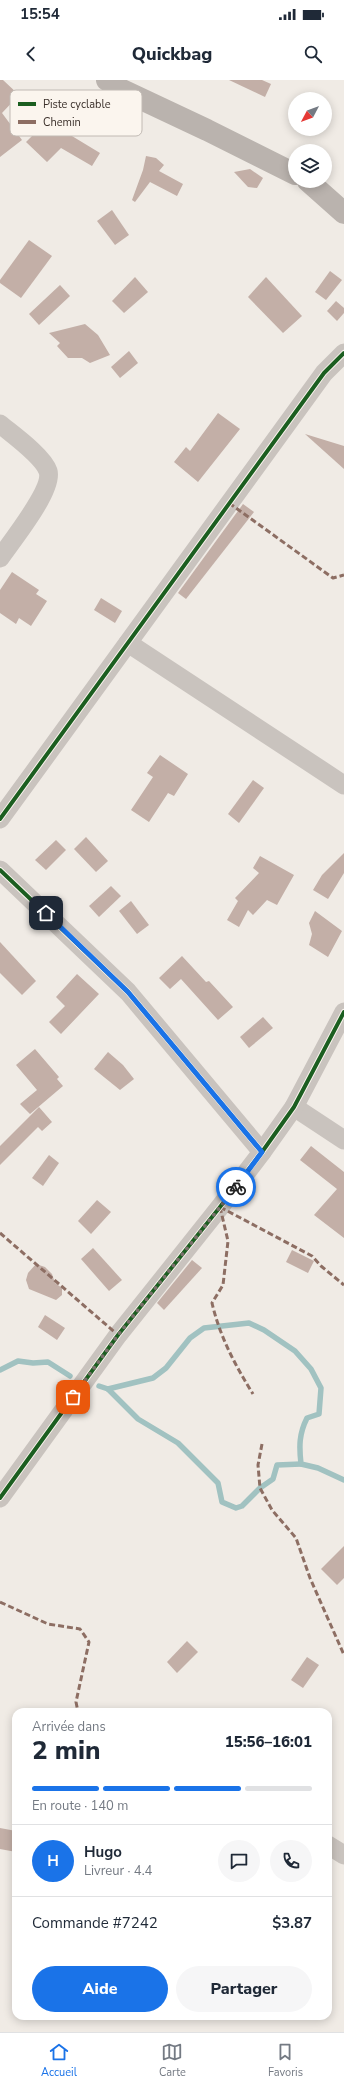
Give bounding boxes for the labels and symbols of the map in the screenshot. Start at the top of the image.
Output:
legend [10,90,142,136]
north arrow [288,92,332,136]
text: Piste cyclable [43,97,111,112]
text: Chemin [43,115,81,130]
pin [29,896,63,930]
courier [216,1167,256,1207]
pin [56,1380,90,1414]

